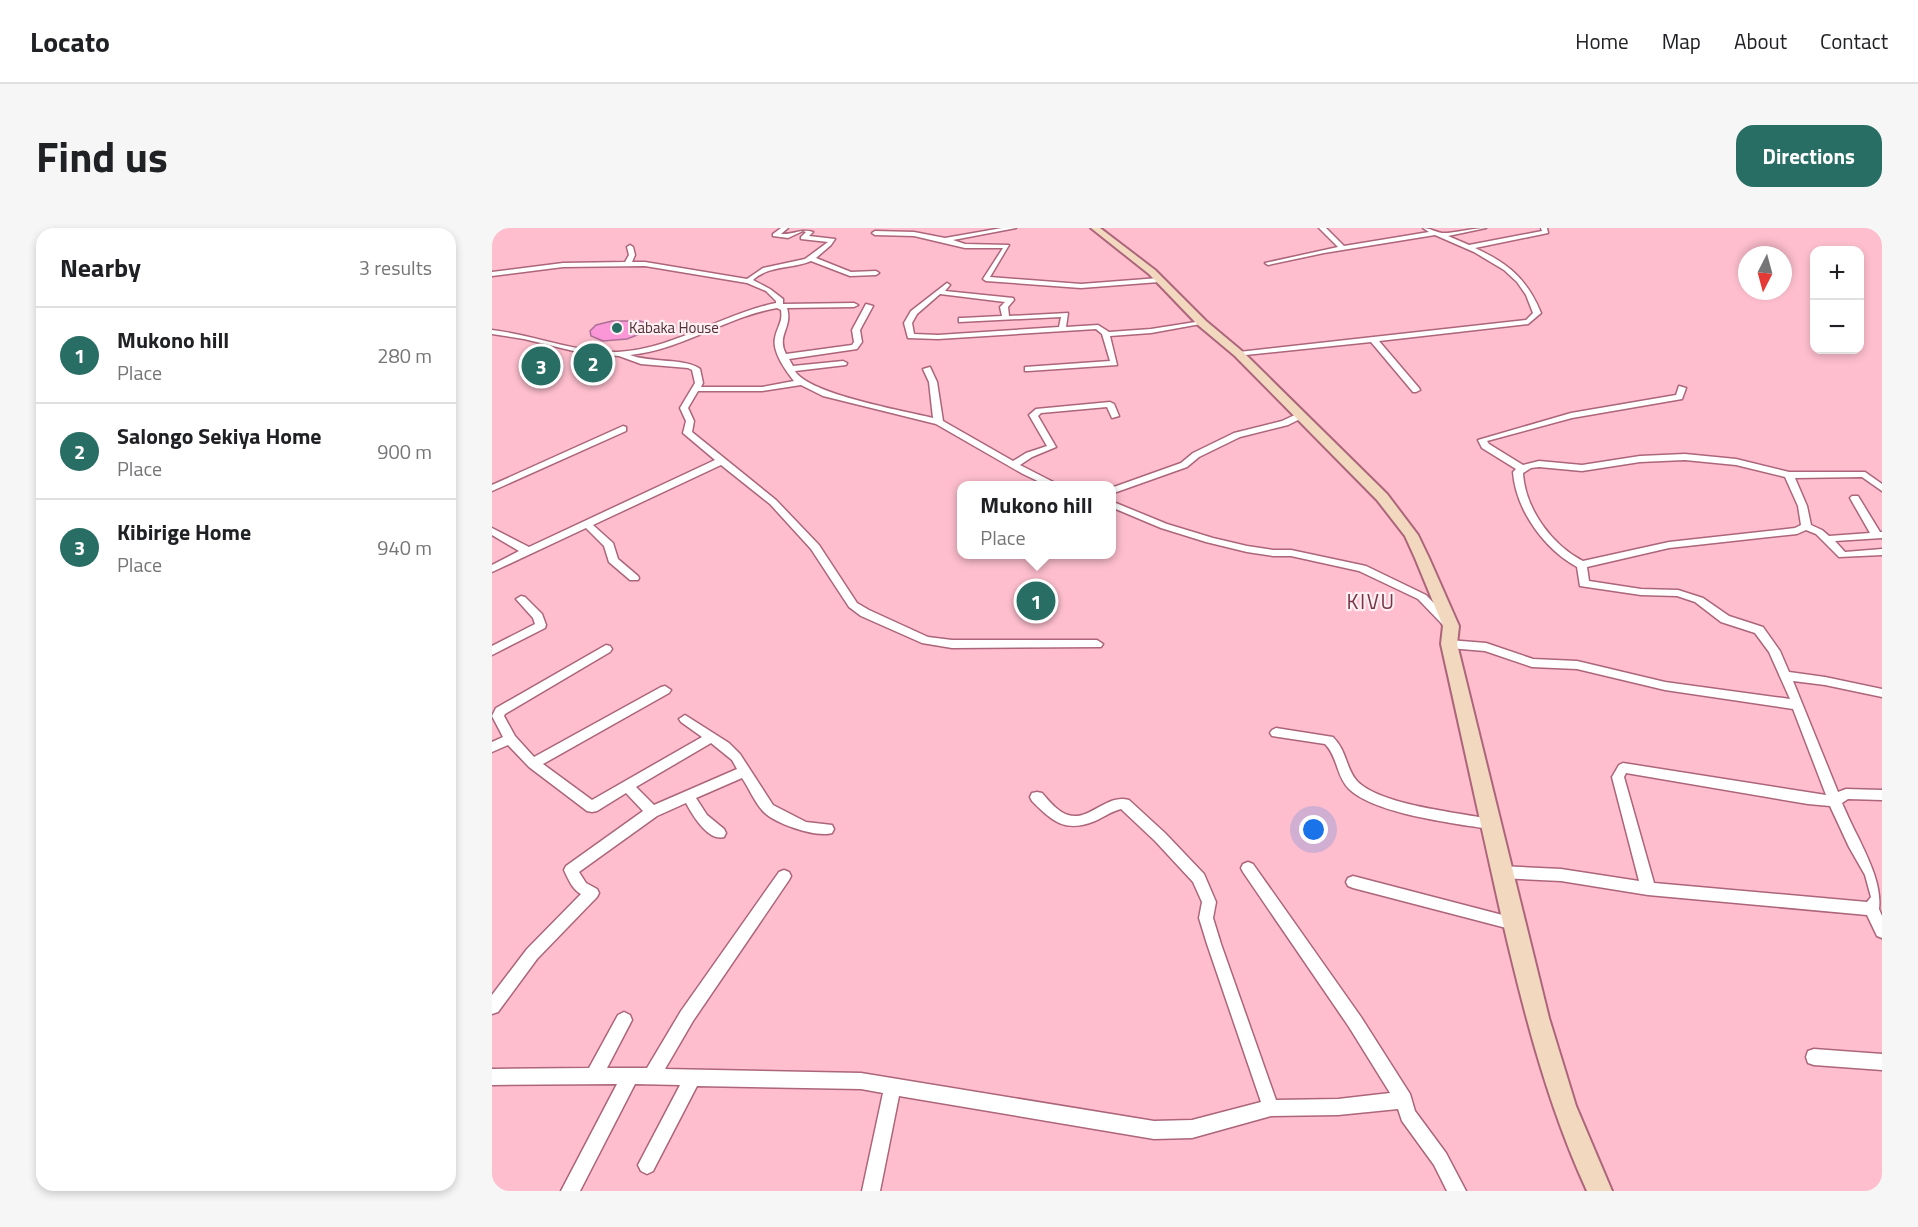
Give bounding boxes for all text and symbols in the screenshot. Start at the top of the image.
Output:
text: Locato [30,20,110,63]
text: Home [1575,25,1629,57]
text: Map [1662,25,1701,57]
text: About [1734,25,1787,57]
text: Contact [1820,25,1888,57]
text: Find us [36,124,168,188]
button: Directions [1736,125,1882,187]
north arrow [1738,246,1792,300]
map controls [1810,246,1864,354]
button: + [1810,246,1864,300]
text: Nearby [60,248,141,287]
text: 3 results [359,252,432,283]
button: − [1810,300,1864,354]
place label: Kabaka House [629,316,719,339]
marker: Kabaka House [610,321,624,335]
text: Mukono hill [117,323,229,357]
text: 1 [74,340,85,371]
text: 280 m [377,340,432,371]
pin: 2 [574,340,612,386]
pin: 3 [521,344,560,388]
text: Place [117,357,162,388]
text: Salongo Sekiya Home [117,419,322,453]
text: 2 [74,436,85,467]
text: 900 m [377,436,432,467]
text: Place [117,453,162,484]
popup [957,481,1116,559]
text: Mukono hill [980,488,1093,522]
text: Kibirige Home [117,515,251,549]
text: Place [980,522,1026,553]
text: 3 [74,532,85,563]
text: 940 m [377,532,432,563]
text: Place [117,549,162,580]
pin: 1 [1016,578,1056,623]
district label: KIVU [1347,585,1395,617]
your location [1299,815,1328,844]

